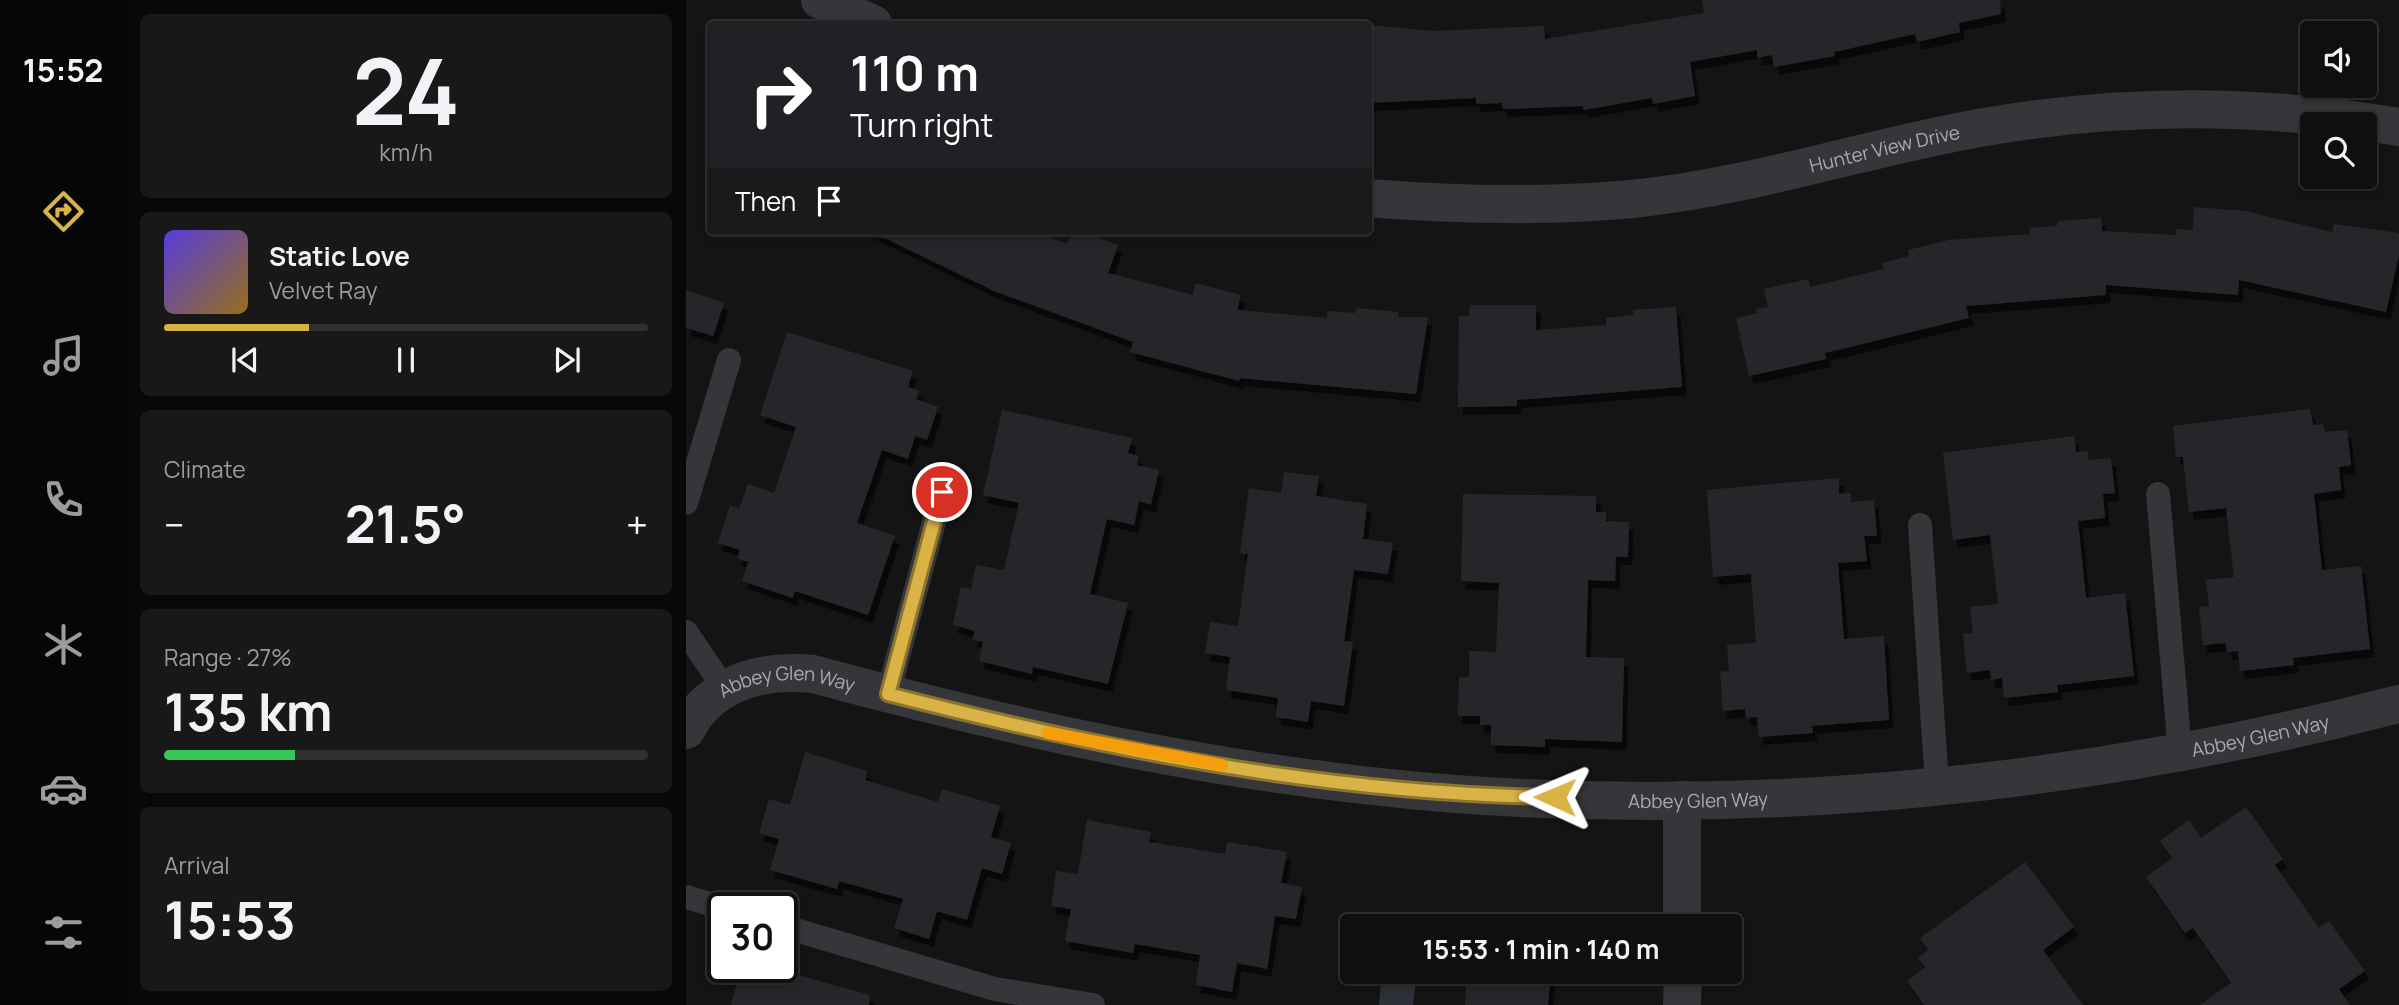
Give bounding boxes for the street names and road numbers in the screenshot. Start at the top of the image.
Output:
street label: Hunter View Drive [1807,119,1962,179]
street label: Abbey Glen Way [713,660,858,704]
street label: Abbey Glen Way [2189,709,2332,763]
street label: Abbey Glen Way [1628,786,1768,814]

